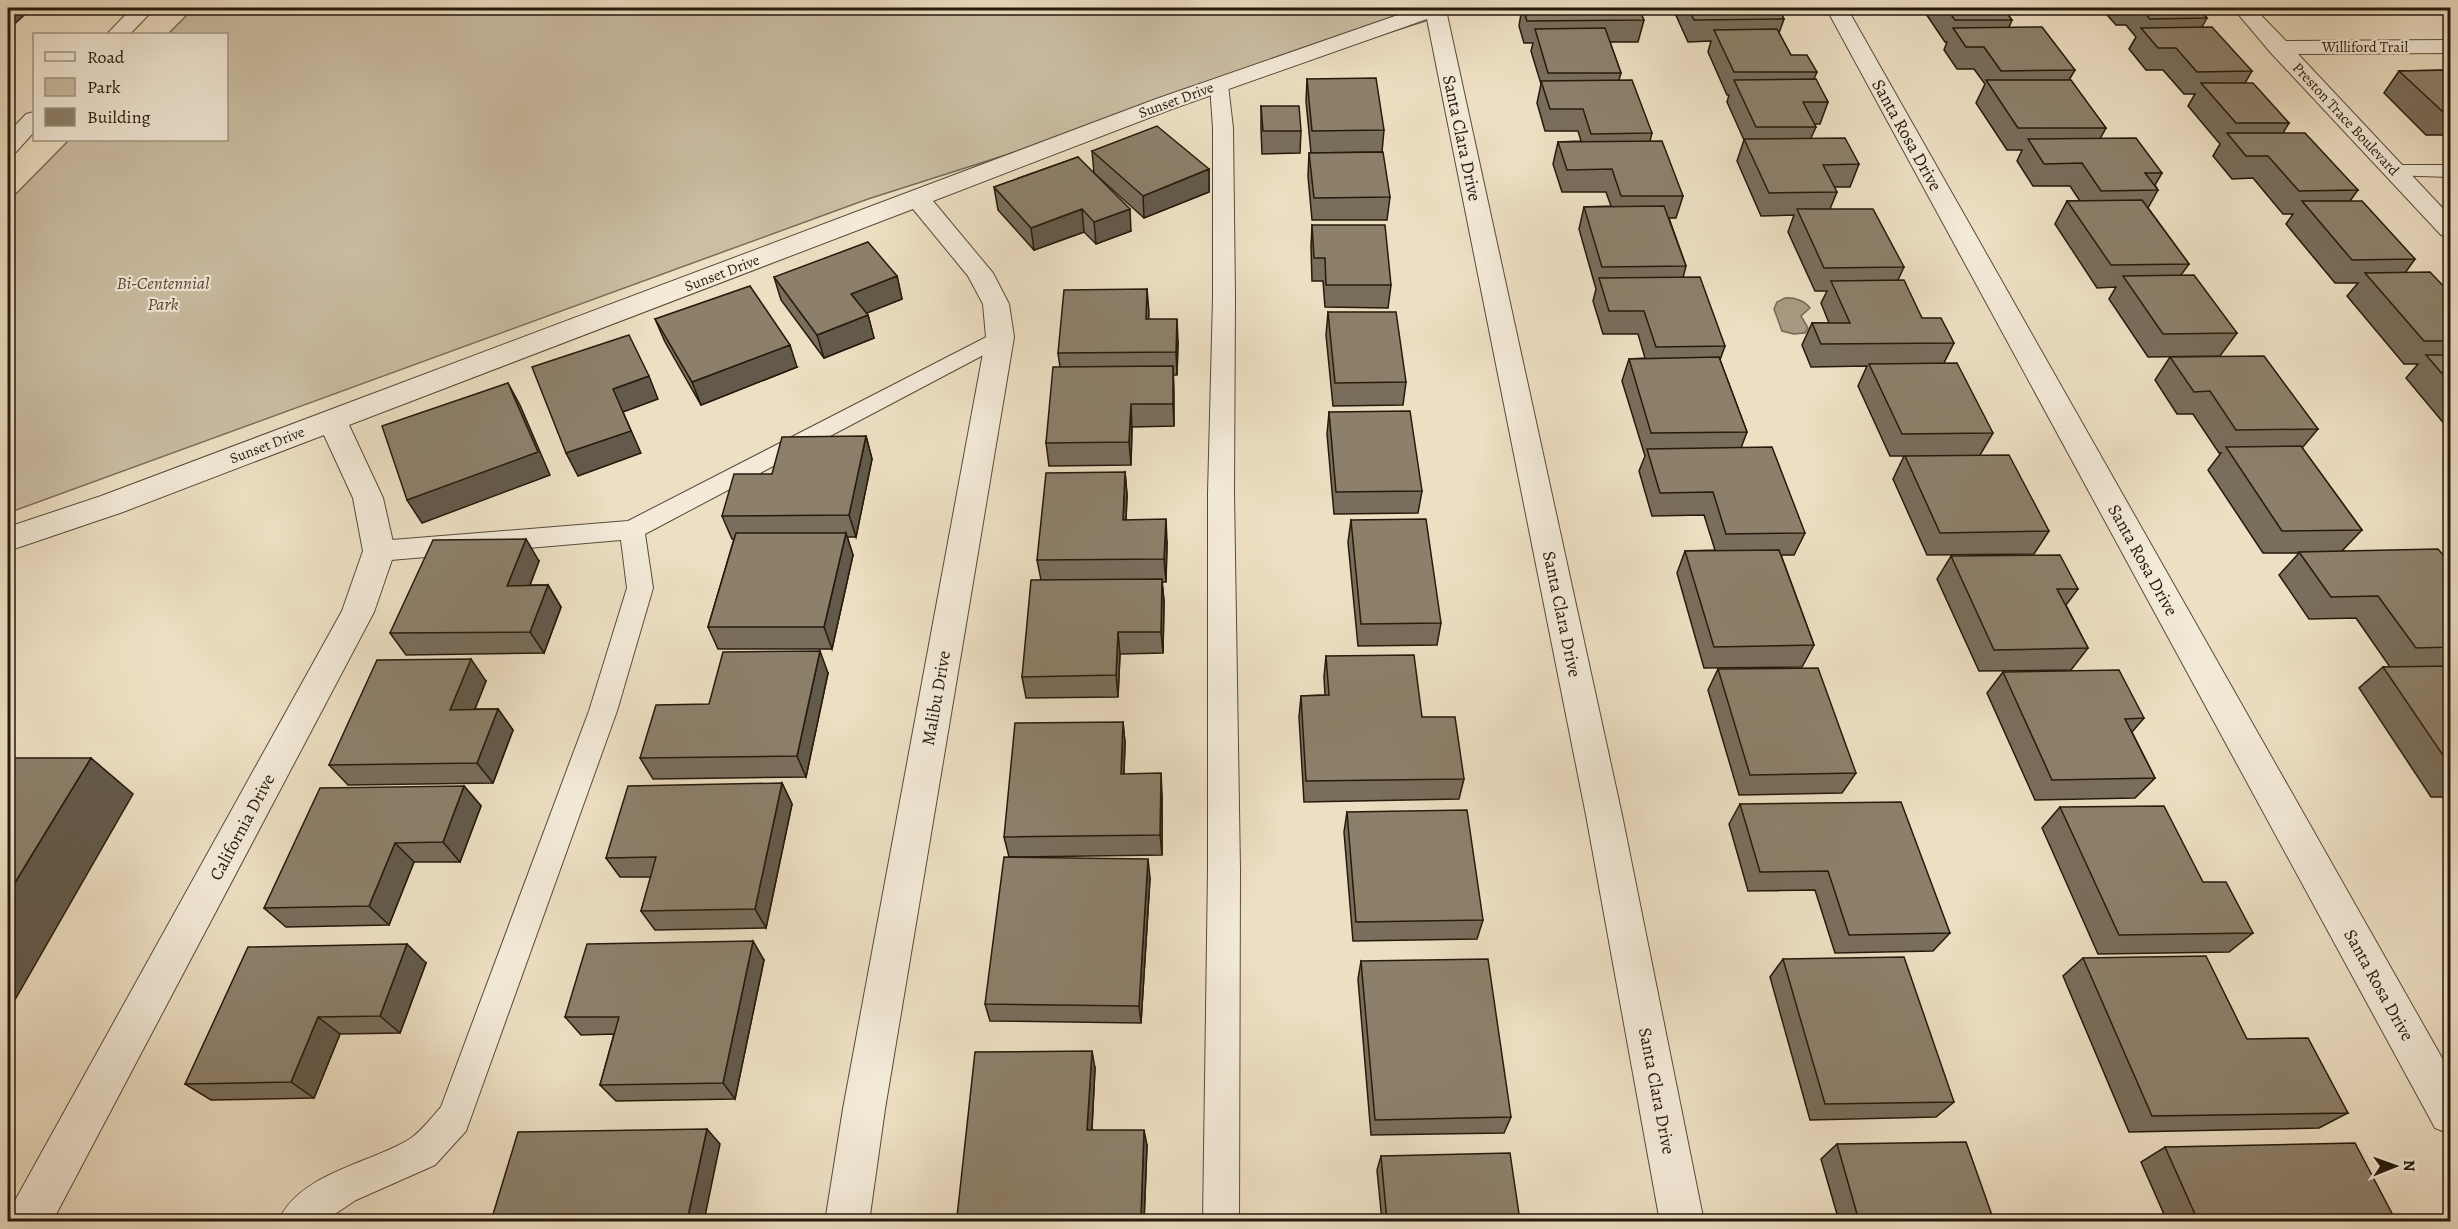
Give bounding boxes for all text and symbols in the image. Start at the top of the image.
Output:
legend [33,33,228,141]
street label: Williford Trail [2321,37,2408,57]
text: Road [87,45,125,69]
street label: Preston Trace Boulevard [2288,58,2404,181]
street label: Santa Clara Drive [1437,73,1487,203]
text: Park [87,75,121,99]
street label: Santa Rosa Drive [1866,75,1948,195]
street label: Sunset Drive [1136,77,1217,123]
text: Building [87,105,151,129]
street label: Sunset Drive [682,249,763,296]
park label: Bi-Centennial Park [116,271,210,316]
street label: Sunset Drive [227,421,308,468]
street label: Santa Rosa Drive [2102,500,2184,620]
street label: Santa Clara Drive [1537,549,1587,679]
street label: Malibu Drive [916,649,956,747]
street label: California Drive [204,769,280,885]
street label: Santa Rosa Drive [2338,925,2420,1045]
street label: Santa Clara Drive [1633,1026,1681,1156]
north arrow [2365,1136,2425,1196]
text: N [2398,1160,2420,1172]

